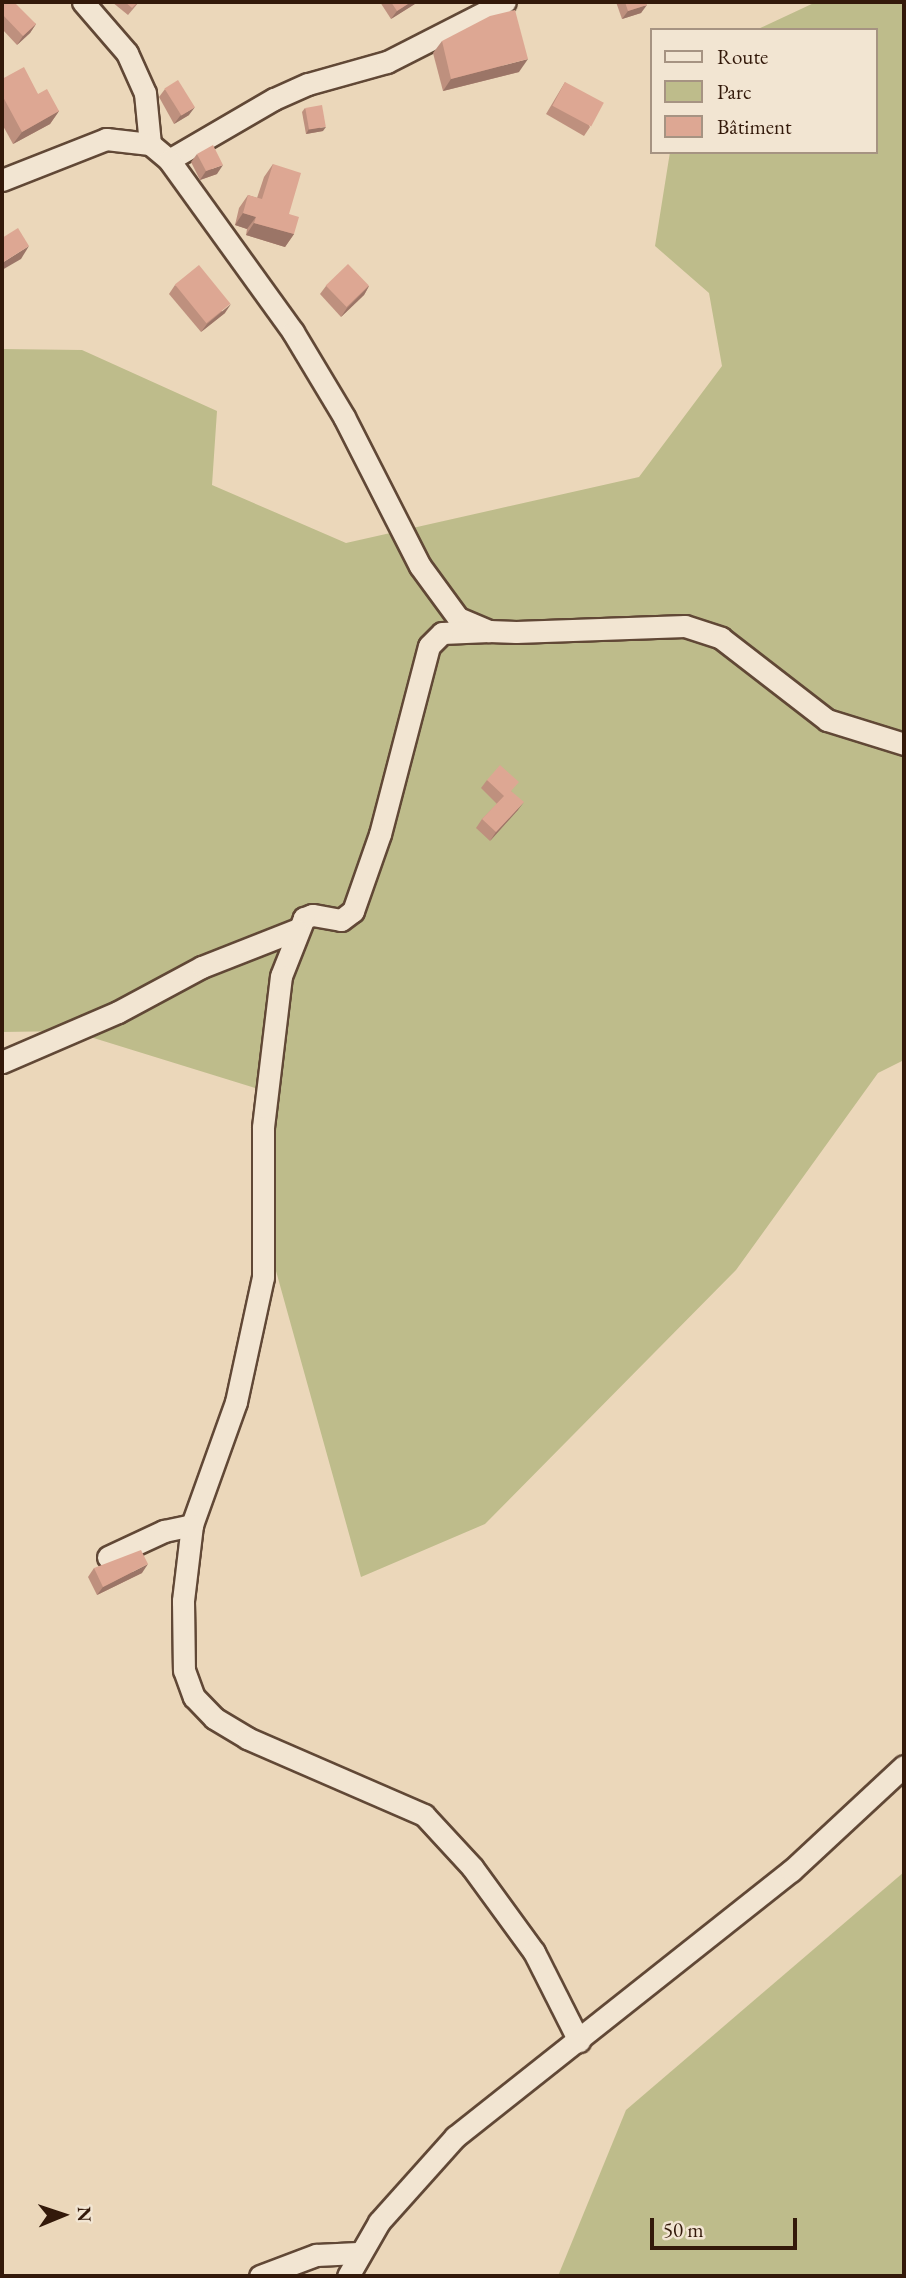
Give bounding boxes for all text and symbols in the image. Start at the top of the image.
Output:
legend [650,28,878,154]
text: Route [717,43,768,70]
text: Parc [717,78,751,105]
text: Bâtiment [717,113,792,140]
north arrow [28,2180,98,2250]
scale bar [654,2204,801,2248]
text: N [72,2206,97,2222]
text: 50 m [663,2216,704,2243]

